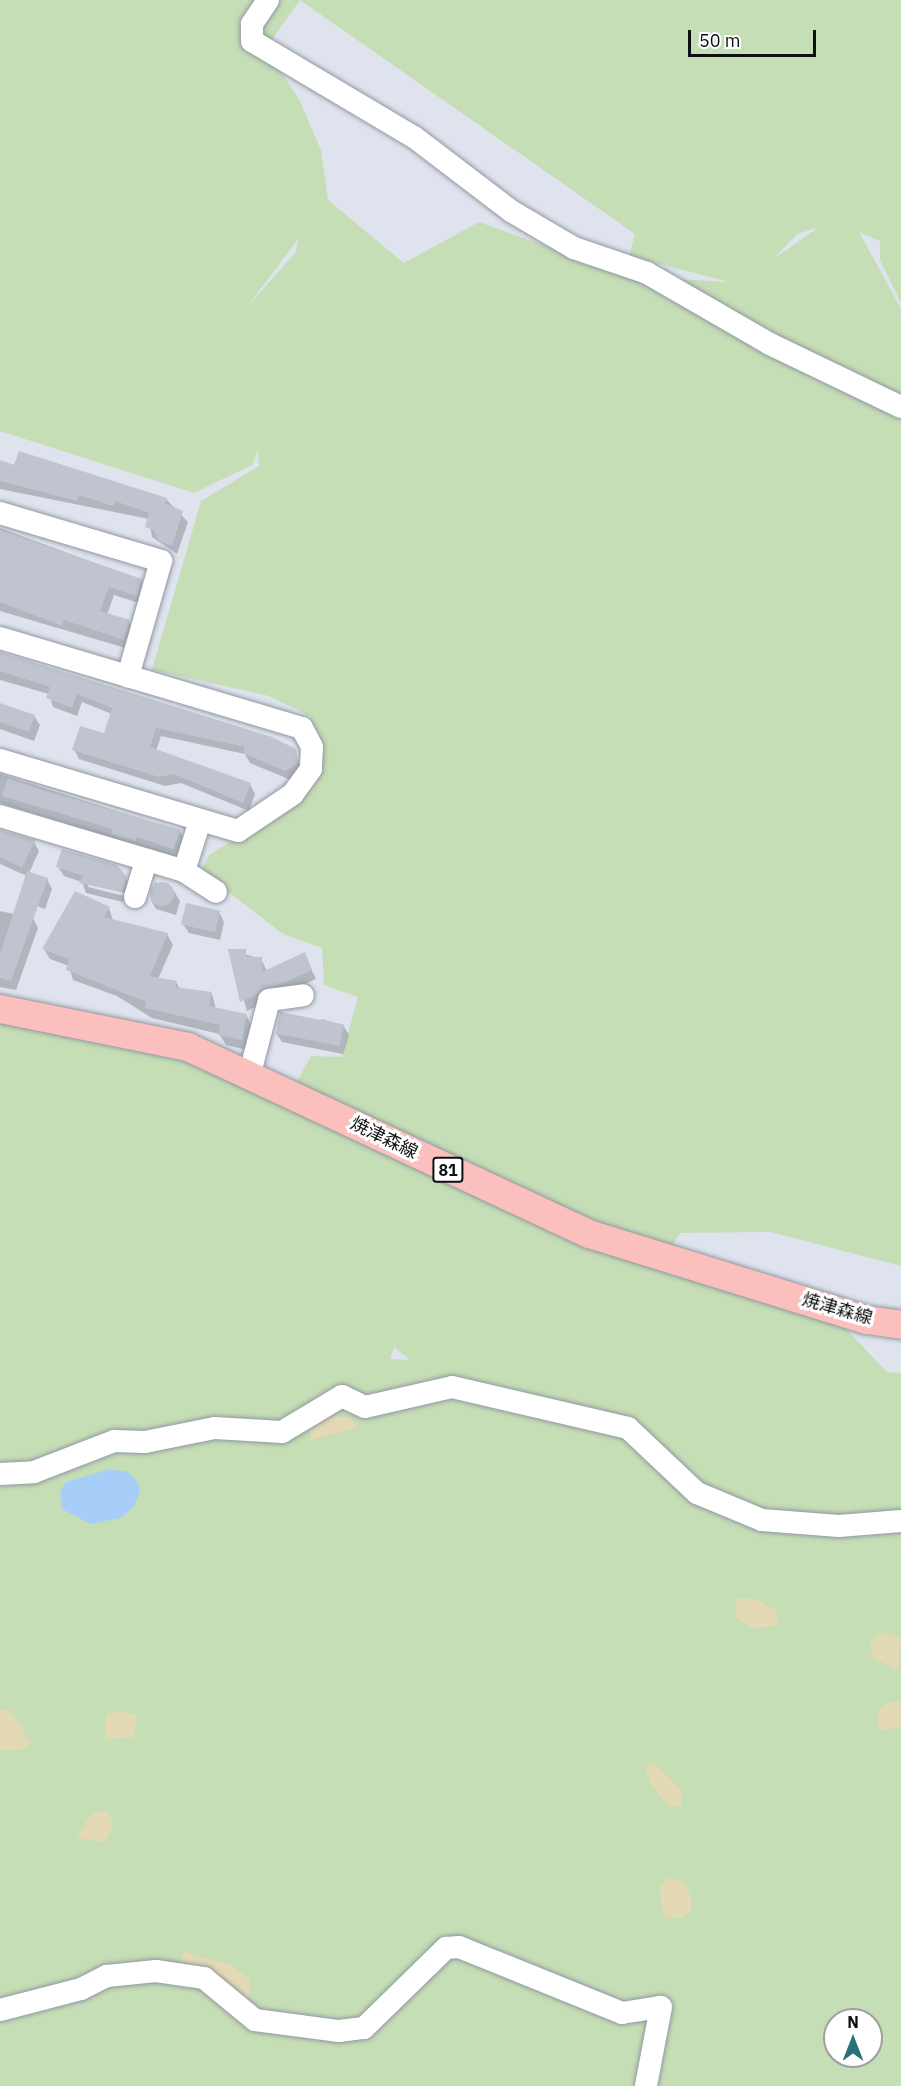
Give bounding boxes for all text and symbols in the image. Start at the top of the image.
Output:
scale bar [691,18,818,56]
text: 50 m [699,29,741,52]
street label: 焼津森線 [347,1113,421,1163]
road number: 81 [432,1157,464,1183]
street label: 焼津森線 [799,1289,875,1329]
north arrow [823,2008,883,2068]
text: N [847,2012,859,2032]

